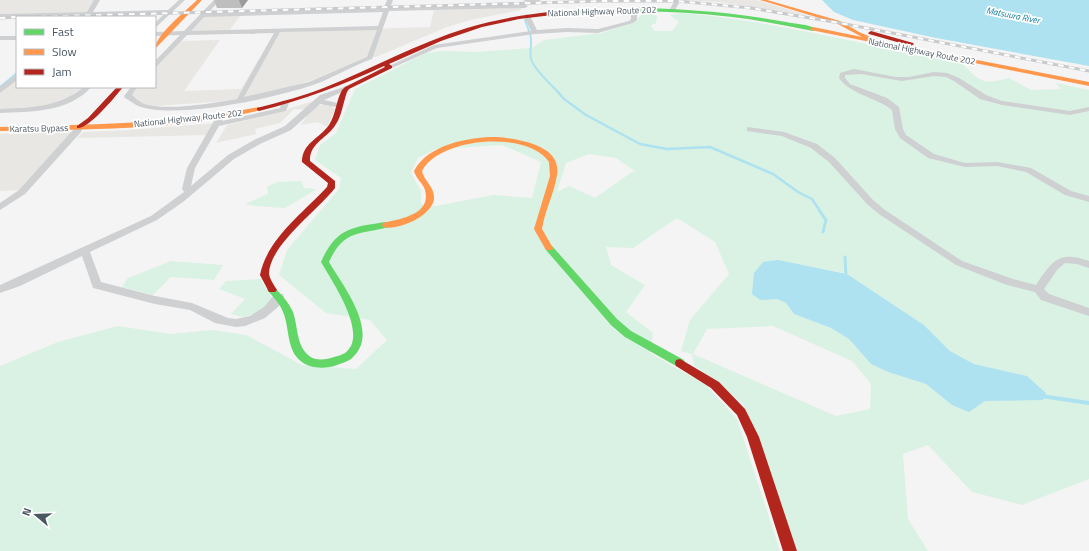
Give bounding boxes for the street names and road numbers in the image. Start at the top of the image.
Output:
street label: National Highway Route 202 [547,3,657,19]
street label: National Highway Route 202 [867,34,977,68]
street label: National Highway Route 202 [133,106,243,130]
street label: Karatsu Bypass [9,121,69,135]

